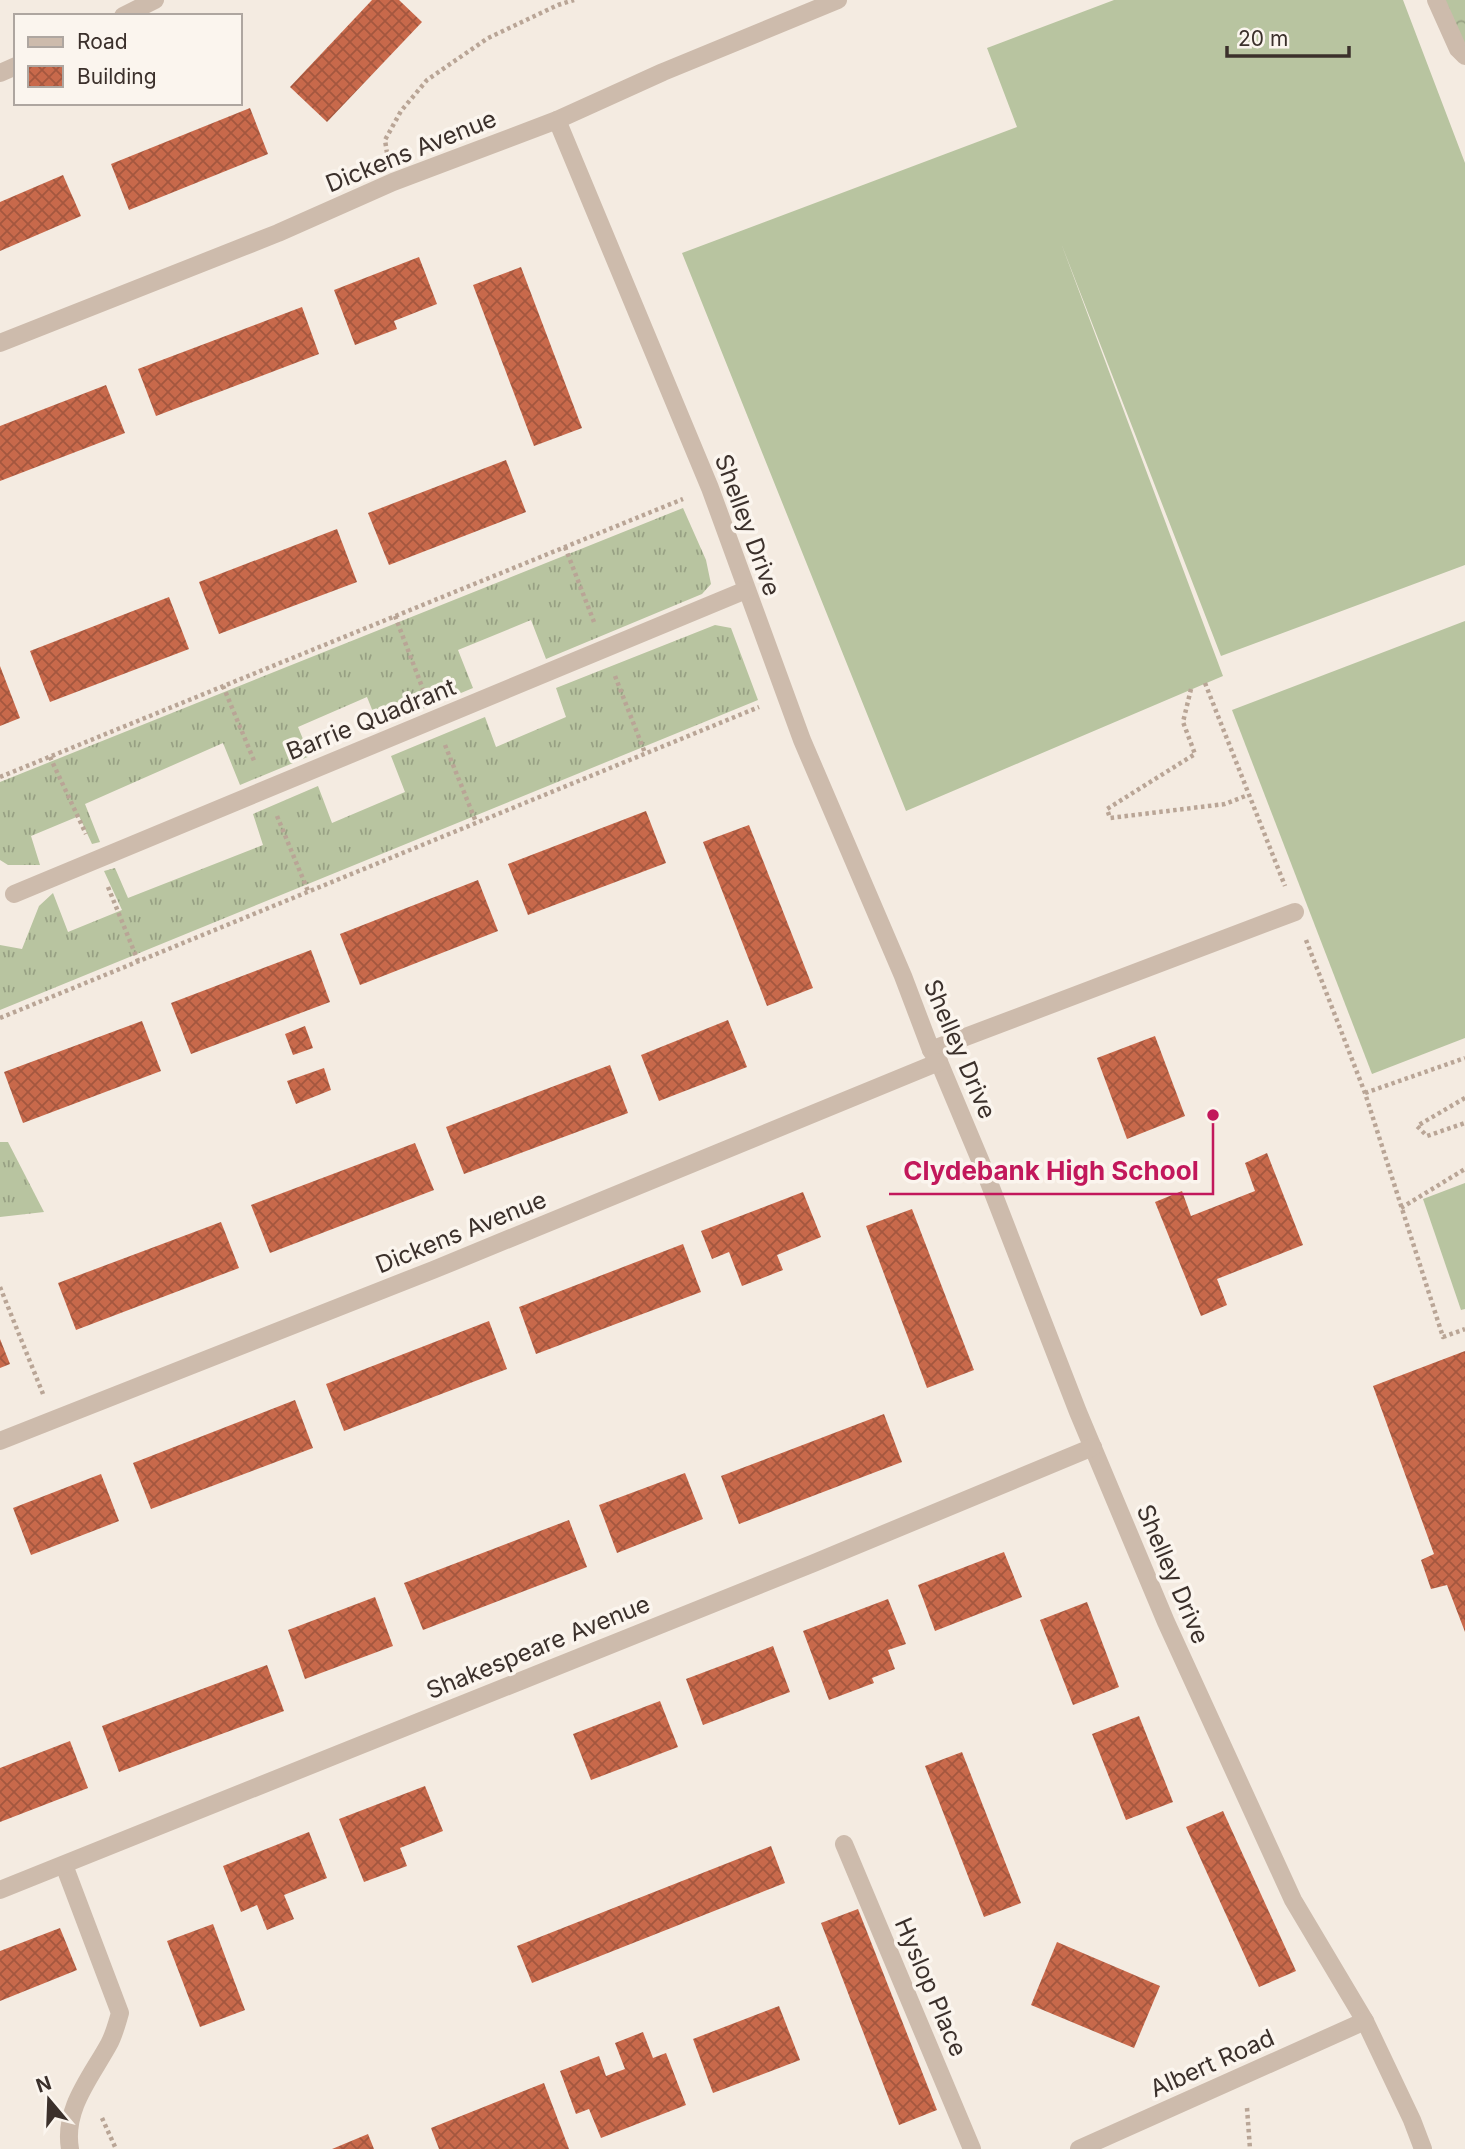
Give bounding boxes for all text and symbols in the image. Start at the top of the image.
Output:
legend [14,14,242,105]
scale bar [1227,14,1350,58]
text: 20 m [1238,26,1288,51]
text: Road [77,29,128,54]
text: Building [77,64,157,89]
street label: Dickens Avenue [321,104,501,198]
street label: Shelley Drive [709,450,787,600]
street label: Barrie Quadrant [282,672,460,766]
street label: Shelley Drive [918,975,1002,1123]
callout: Clydebank High School [889,1147,1213,1194]
text: Clydebank High School [903,1155,1199,1186]
street label: Dickens Avenue [371,1185,551,1279]
street label: Shelley Drive [1131,1500,1215,1648]
street label: Shakespeare Avenue [422,1589,654,1705]
street label: Hyslop Place [889,1913,973,2061]
street label: Albert Road [1145,2023,1279,2103]
north arrow [14,2065,84,2135]
text: N [33,2071,54,2098]

